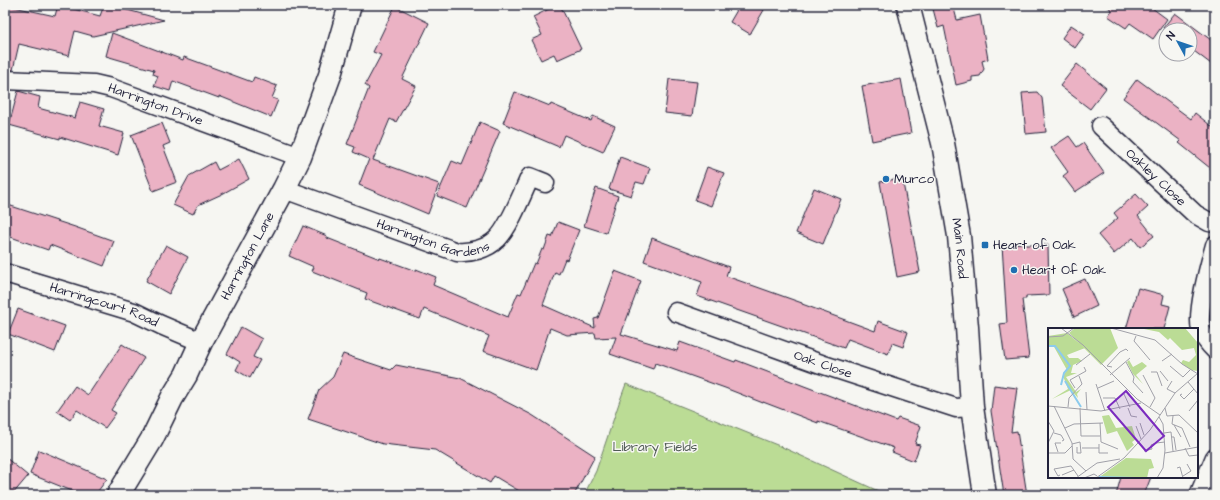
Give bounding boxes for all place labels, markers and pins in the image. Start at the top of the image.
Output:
place label: Murco [894,170,935,188]
marker: Murco [881,174,891,184]
place label: Heart of Oak [993,236,1076,254]
marker: Heart of Oak [980,240,990,250]
place label: Heart Of Oak [1022,261,1106,279]
marker: Heart Of Oak [1009,265,1019,275]

